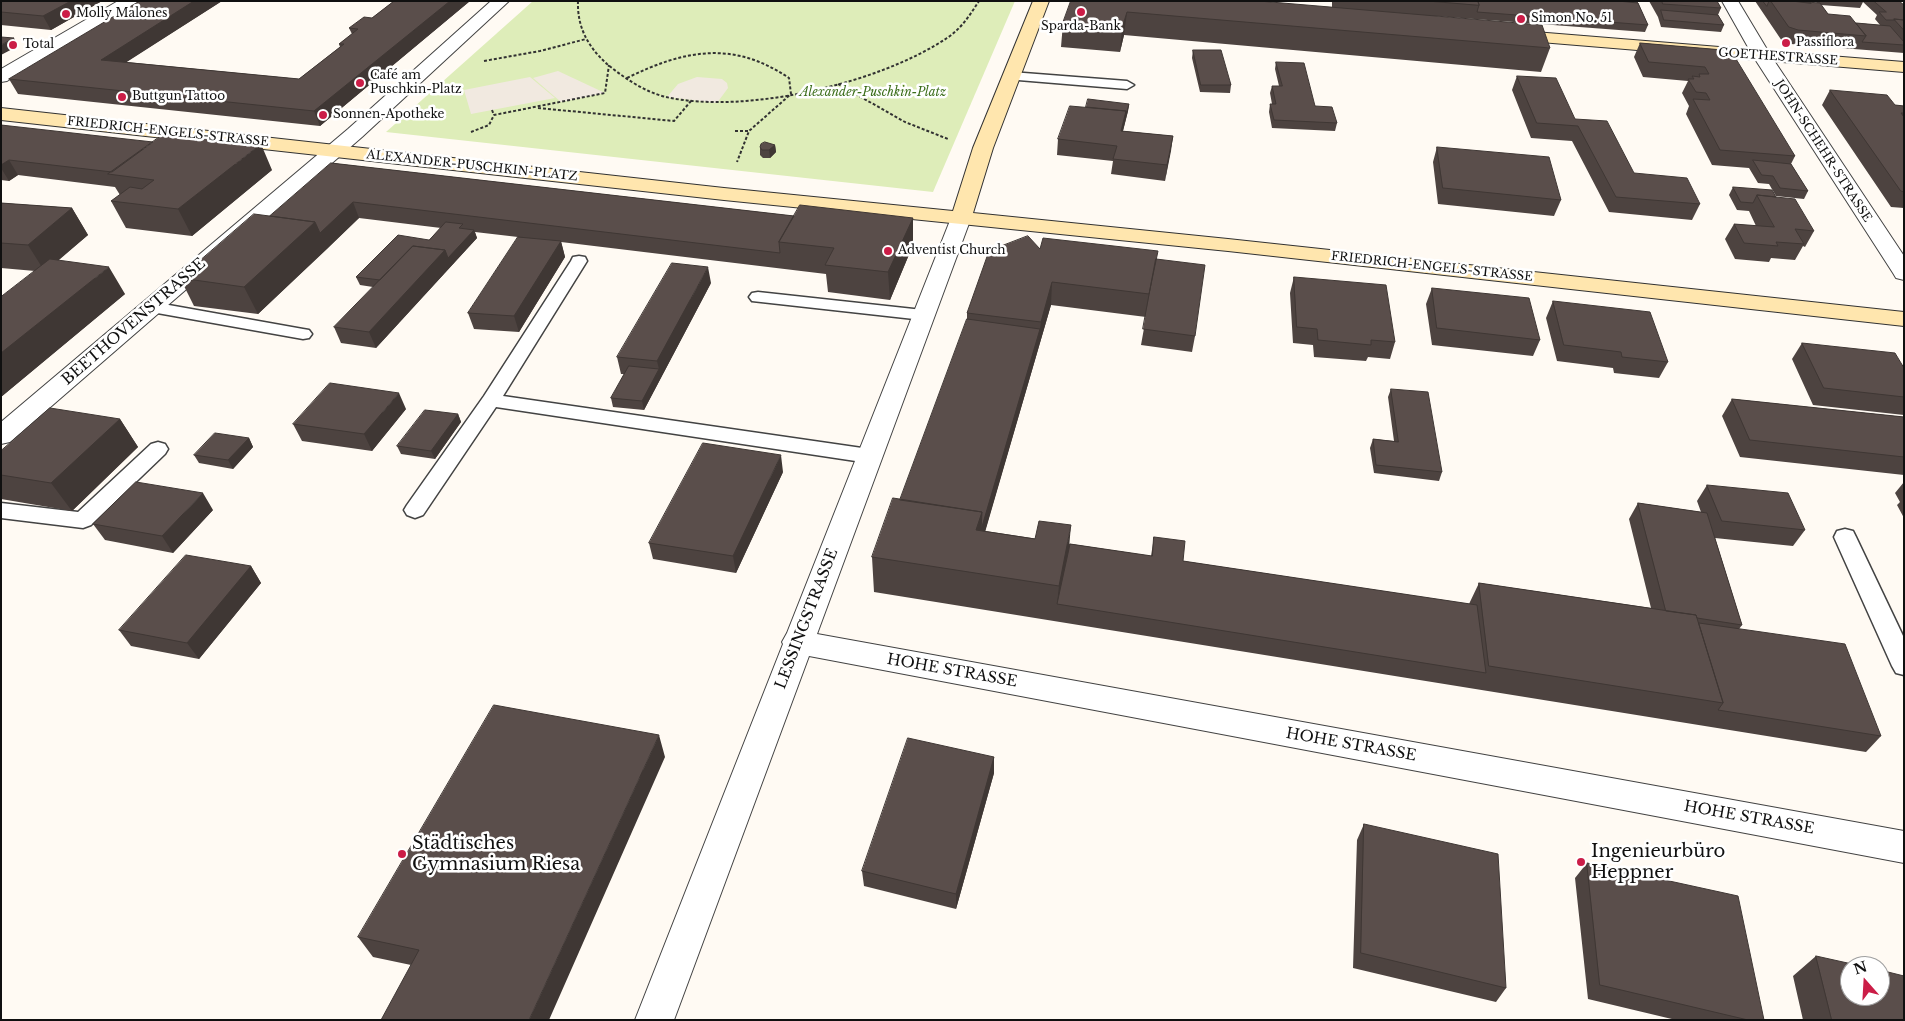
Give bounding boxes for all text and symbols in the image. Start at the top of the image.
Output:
marker: Sparda-Bank [1075,6,1087,18]
place label: Molly Malones [76,7,168,21]
marker: Molly Malones [60,8,72,20]
place label: Simon No. 51 [1531,12,1612,26]
marker: Simon No. 51 [1515,13,1527,25]
place label: Sparda-Bank [1041,20,1121,34]
place label: Passiflora [1796,36,1854,50]
marker: Passiflora [1780,37,1792,49]
place label: Total [23,38,54,52]
marker: Total [7,39,19,51]
street label: GOETHESTRASSE [1718,46,1838,68]
place label: Café am Puschkin-Platz [370,69,462,97]
marker: Café am Puschkin-Platz [354,77,366,89]
street label: JOHN-SCHEHR-STRASSE [1772,77,1874,225]
park label: Alexander-Puschkin-Platz [800,86,946,100]
place label: Buttgun Tattoo [132,90,225,104]
marker: Buttgun Tattoo [116,91,128,103]
place label: Sonnen-Apotheke [333,108,444,122]
marker: Sonnen-Apotheke [317,109,329,121]
street label: FRIEDRICH-ENGELS-STRASSE [66,114,270,150]
street label: ALEXANDER-PUSCHKIN-PLATZ [366,148,578,184]
place label: Adventist Church [898,244,1006,258]
marker: Adventist Church [882,245,894,257]
street label: FRIEDRICH-ENGELS-STRASSE [1330,249,1534,285]
street label: BEETHOVENSTRASSE [59,255,209,389]
street label: LESSINGSTRASSE [772,546,842,692]
street label: HOHE STRASSE [885,651,1019,691]
street label: HOHE STRASSE [1284,725,1418,765]
street label: HOHE STRASSE [1682,798,1816,838]
place label: Städtisches Gymnasium Riesa [412,833,580,876]
place label: Ingenieurbüro Heppner [1591,841,1725,884]
marker: Städtisches Gymnasium Riesa [396,848,408,860]
marker: Ingenieurbüro Heppner [1575,856,1587,868]
north arrow [1840,956,1890,1006]
text: N [1851,957,1870,978]

